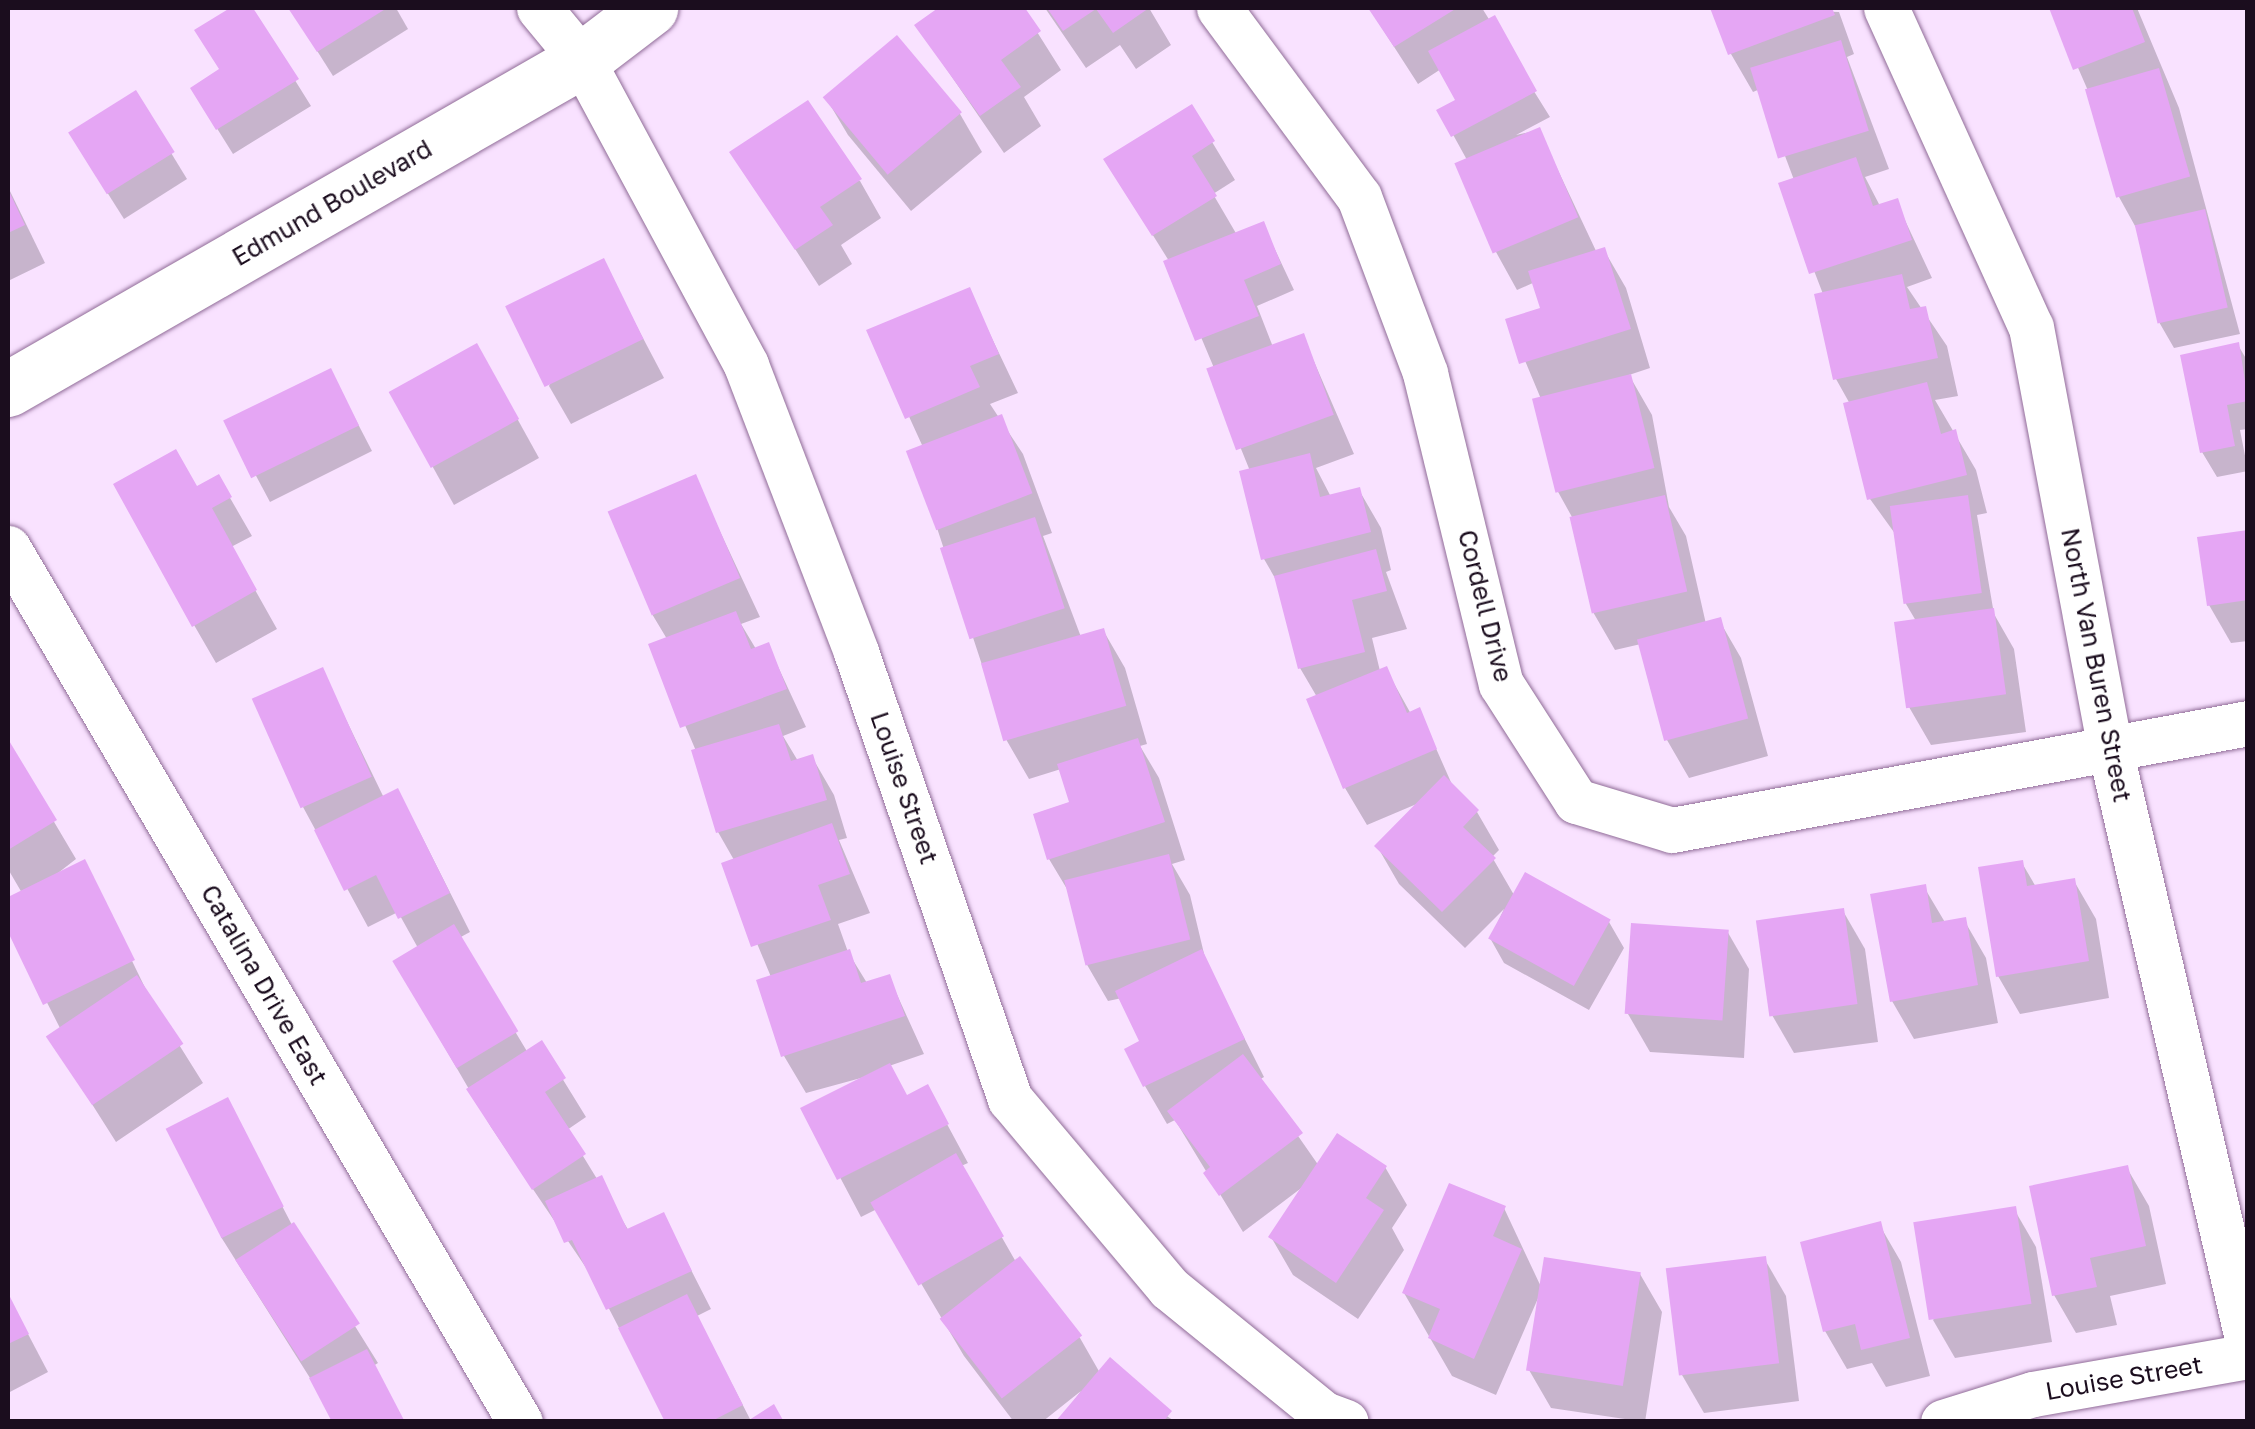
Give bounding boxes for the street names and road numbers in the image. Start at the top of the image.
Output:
street label: Edmund Boulevard [227,134,437,272]
street label: North Van Buren Street [2055,526,2137,804]
street label: Cordell Drive [1452,527,1518,685]
street label: Louise Street [864,708,944,868]
street label: Catalina Drive East [195,880,333,1090]
street label: Louise Street [2043,1349,2205,1407]

